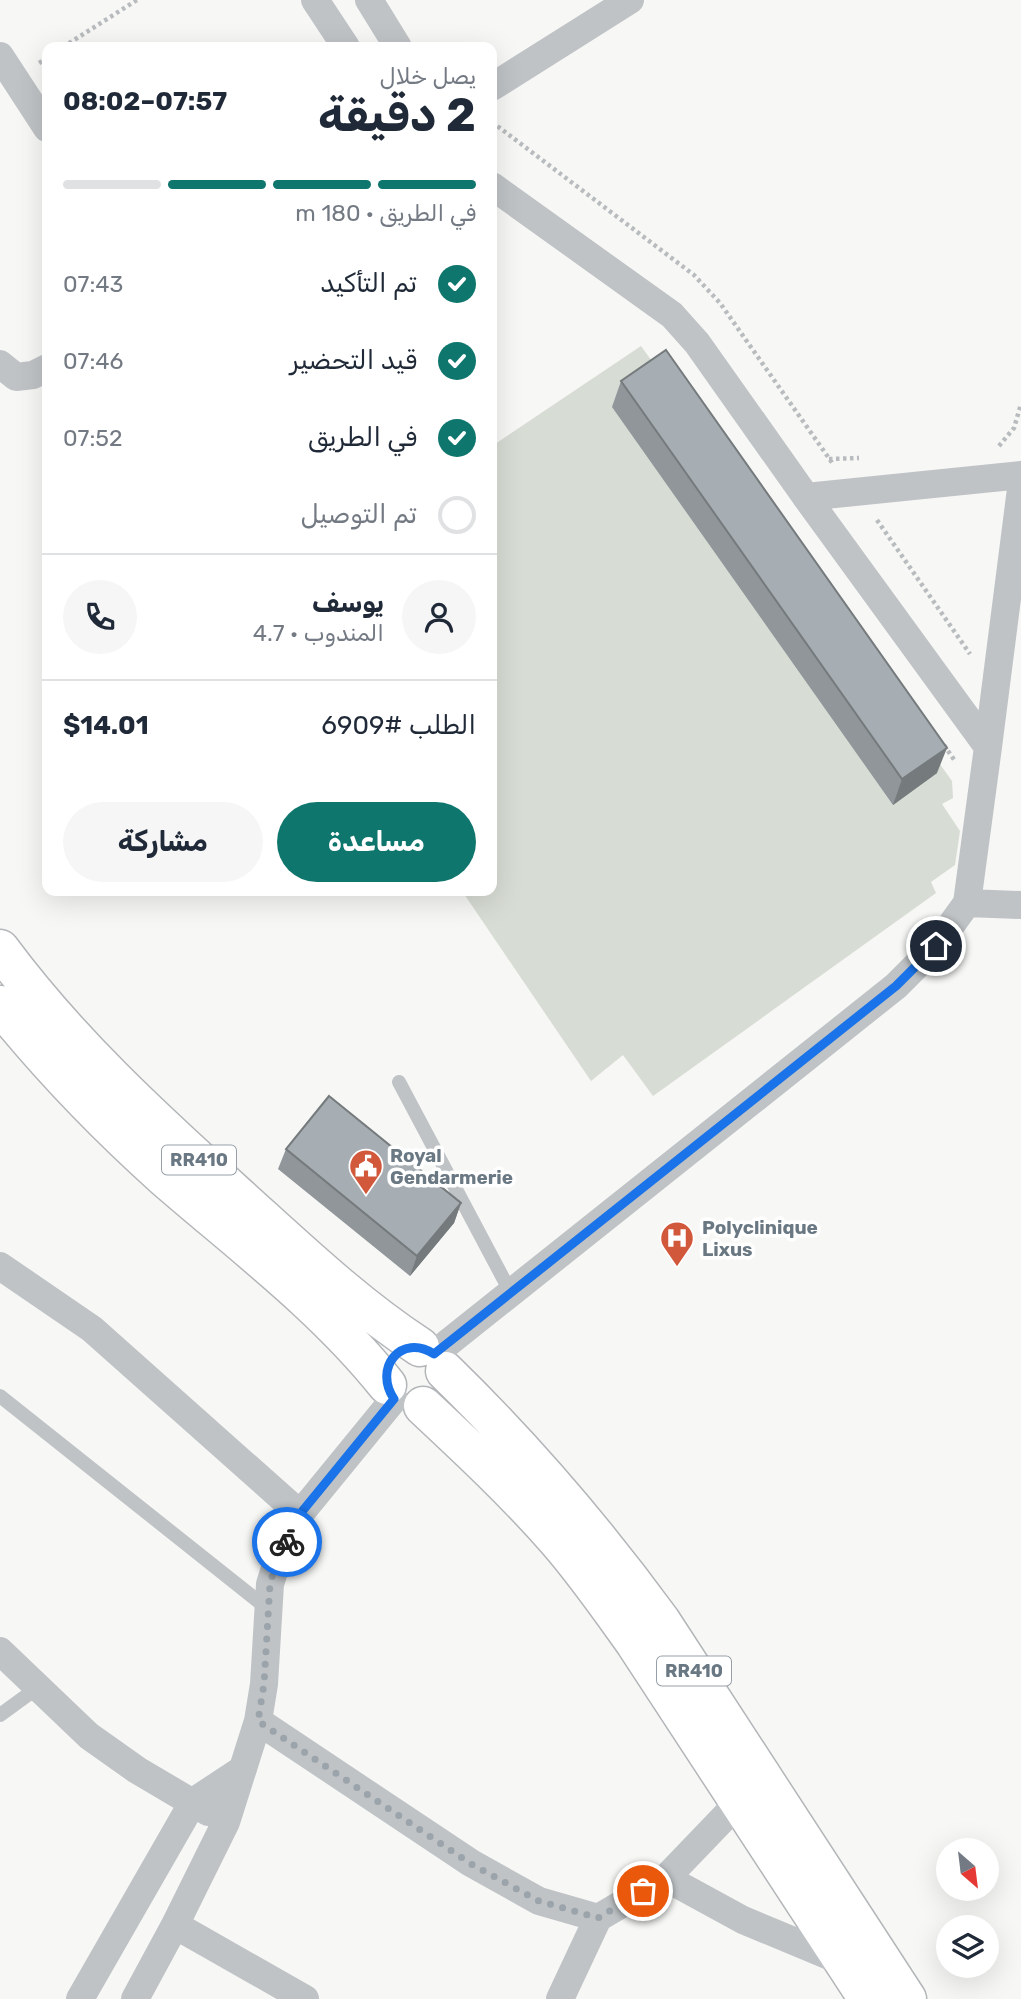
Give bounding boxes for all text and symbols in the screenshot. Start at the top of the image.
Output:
text: يصل خلال [380,62,476,90]
text: 07:57–08:02 [63,86,227,117]
text: 2 دقيقة [318,88,476,143]
text: في الطريق · 180 m [295,199,476,227]
icon: check [438,265,476,303]
text: تم التأكيد [320,268,417,299]
text: 07:43 [63,270,123,298]
icon: check [438,342,476,380]
text: قيد التحضير [290,345,417,376]
text: 07:46 [63,347,123,375]
icon: check [438,419,476,457]
text: في الطريق [308,422,417,453]
text: 07:52 [63,424,122,452]
text: تم التوصيل [300,499,417,530]
button: phone [63,580,137,654]
button: person [402,580,476,654]
text: يوسف [312,588,384,619]
text: المندوب · 4.7 [253,619,384,647]
text: $14.01 [63,710,149,741]
text: الطلب #6909 [321,710,476,741]
button: مشاركة [63,802,263,882]
button: مساعدة [277,802,476,882]
pin [906,916,966,976]
icon: home [917,927,955,965]
place label: Royal Gendarmerie [390,1144,513,1189]
road number: RR410 [162,1146,236,1175]
public building icon: Royal Gendarmerie [347,1147,385,1196]
place label: Polyclinique Lixus [702,1216,818,1261]
hospital icon: Polyclinique Lixus [658,1219,696,1268]
courier [252,1507,322,1577]
icon: bike [268,1523,306,1561]
road number: RR410 [657,1656,731,1686]
north arrow [936,1838,999,1900]
map controls [936,1838,999,1978]
pin [613,1861,673,1921]
icon: bag [624,1872,662,1910]
button: layers [936,1915,999,1978]

